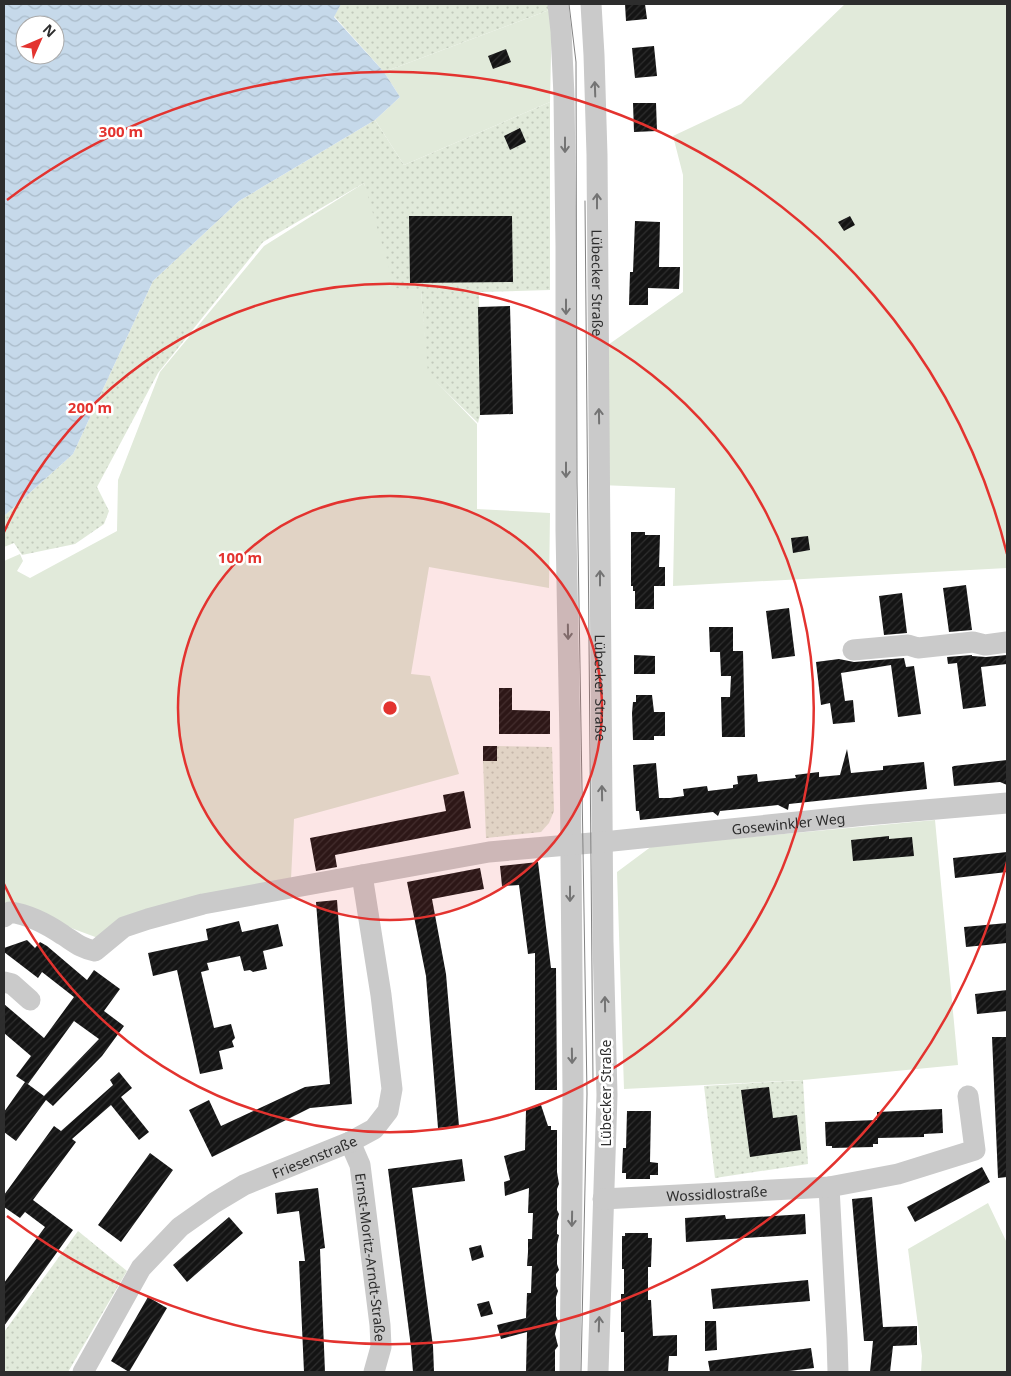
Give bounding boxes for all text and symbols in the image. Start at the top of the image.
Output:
north arrow [15,15,65,65]
text: N [39,20,60,41]
one-way arrow [590,81,600,97]
text: 300 m [99,121,143,141]
one-way arrow [560,136,569,152]
one-way arrow [592,193,602,210]
street label: Lübecker Straße [588,229,608,337]
one-way arrow [561,298,571,315]
text: 200 m [68,397,112,417]
one-way arrow [594,408,604,424]
one-way arrow [561,461,571,477]
text: 100 m [218,547,262,567]
one-way arrow [595,571,605,587]
one-way arrow [563,624,572,640]
street label: Lübecker Straße [591,634,611,742]
centre of rings [381,699,399,717]
one-way arrow [598,786,607,802]
street label: Gosewinkler Weg [731,808,846,838]
one-way arrow [565,886,575,902]
one-way arrow [600,996,610,1012]
street label: Lübecker Straße [596,1039,615,1146]
one-way arrow [567,1048,577,1064]
street label: Friesenstraße [269,1131,360,1182]
street label: Ernst-Moritz-Arndt-Straße [352,1172,390,1342]
street label: Wossidlostraße [666,1181,768,1205]
one-way arrow [567,1210,577,1227]
one-way arrow [595,1316,604,1332]

